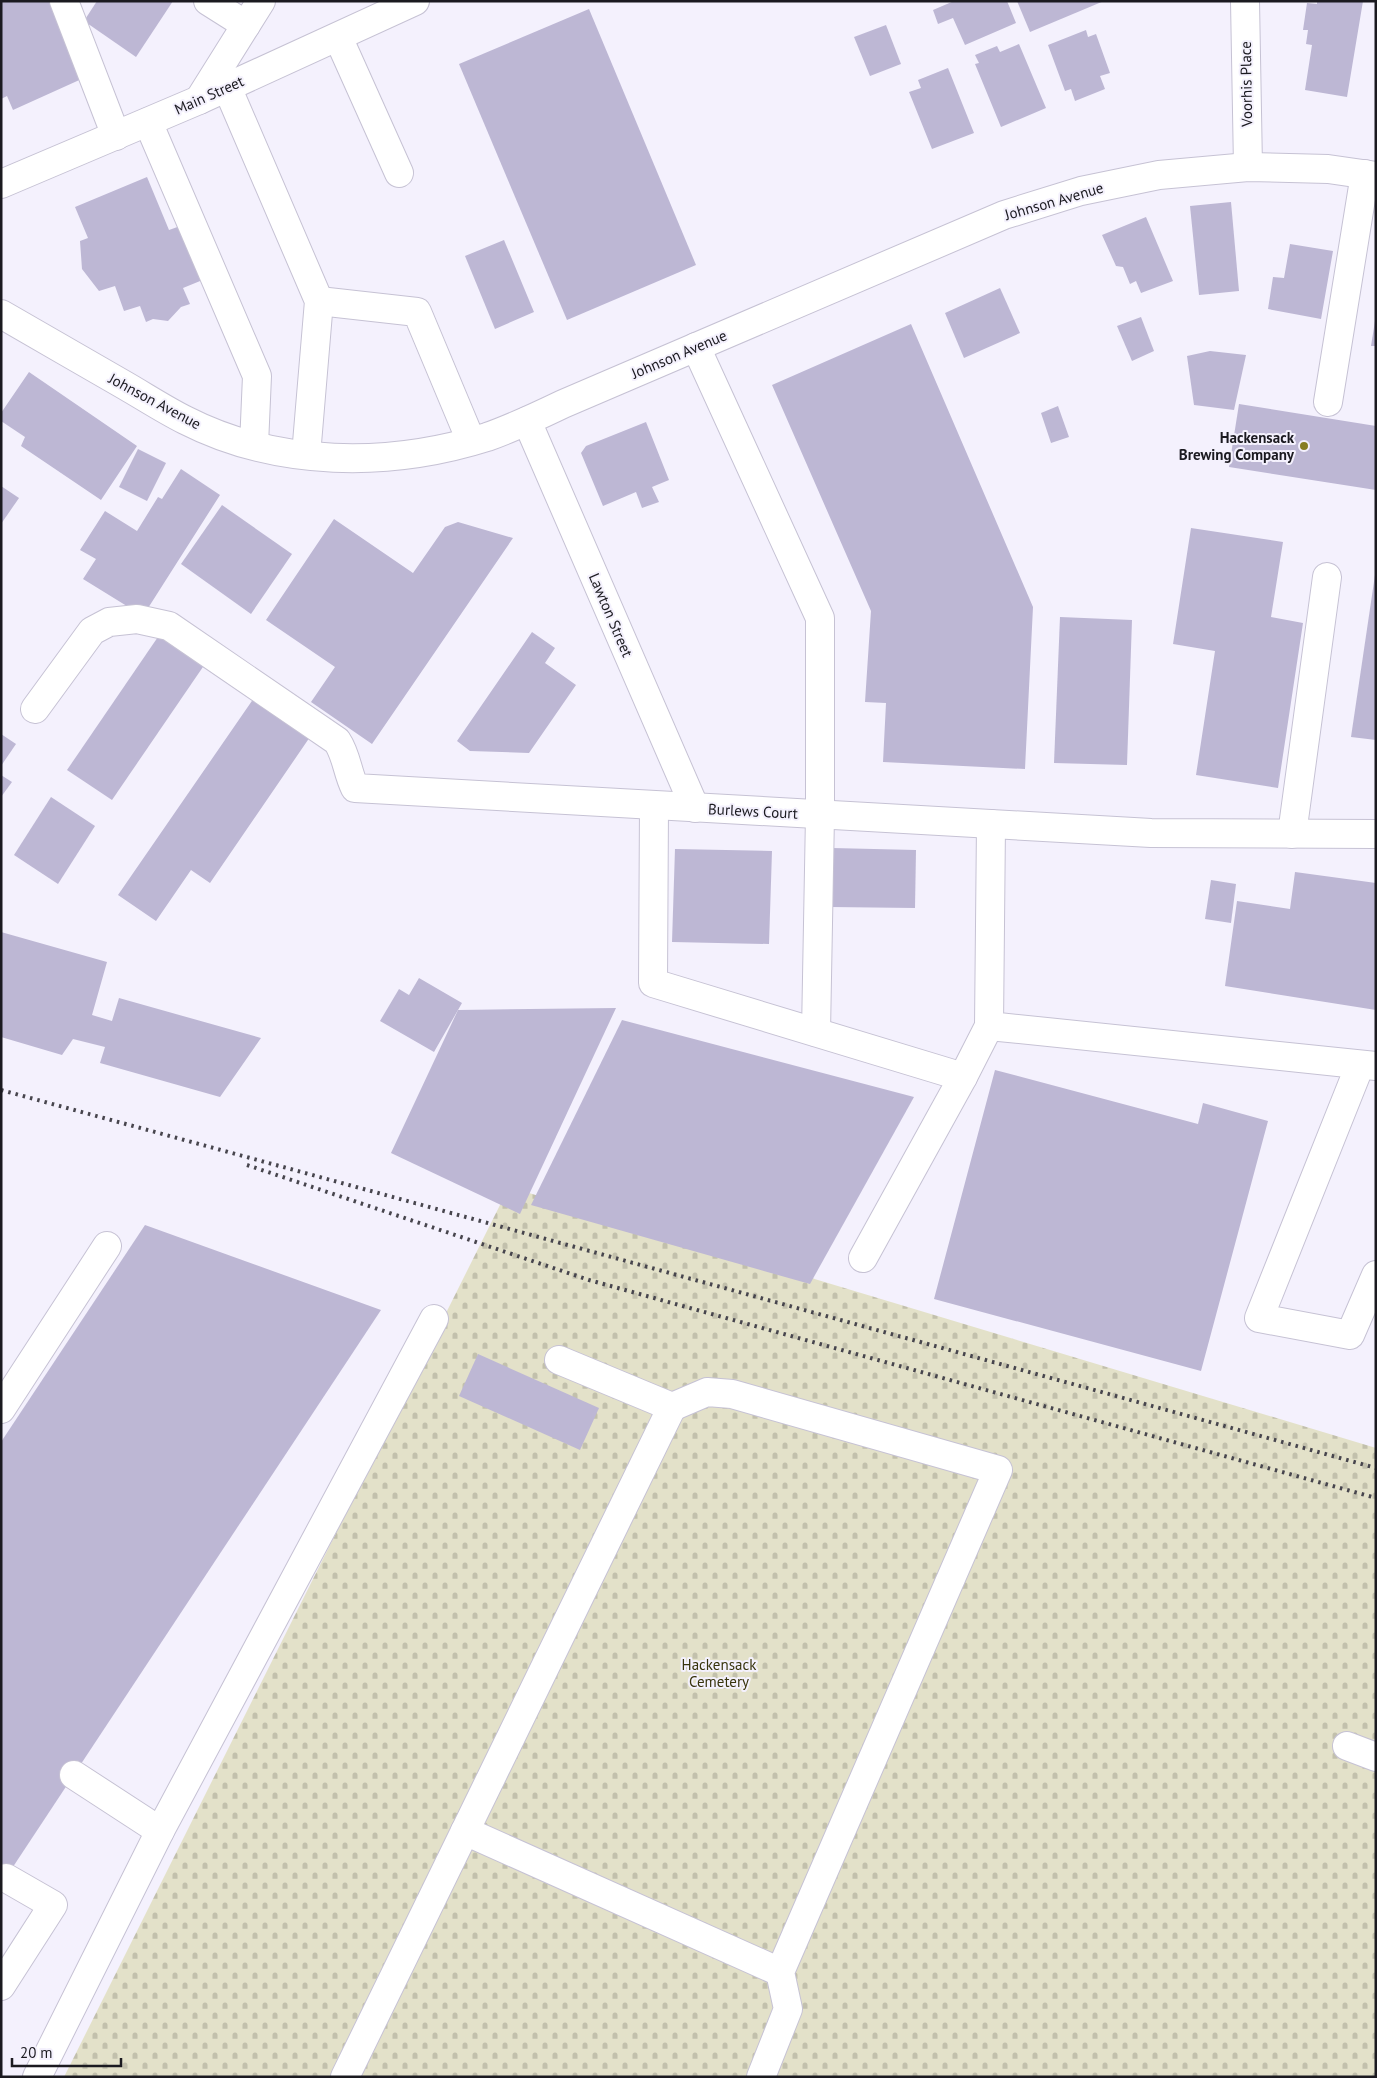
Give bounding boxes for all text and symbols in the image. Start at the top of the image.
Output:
street label: Voorhis Place [1236,41,1256,128]
street label: Main Street [171,71,247,119]
street label: Johnson Avenue [1002,178,1106,224]
street label: Johnson Avenue [628,325,730,383]
street label: Johnson Avenue [105,368,204,433]
place label: Hackensack Brewing Company [1179,428,1295,464]
marker: Hackensack Brewing Company [1298,440,1310,452]
street label: Lawton Street [585,570,637,660]
street label: Burlews Court [708,799,798,823]
park label: Hackensack Cemetery [682,1655,757,1691]
scale bar [12,2036,121,2068]
text: 20 m [20,2043,53,2062]

